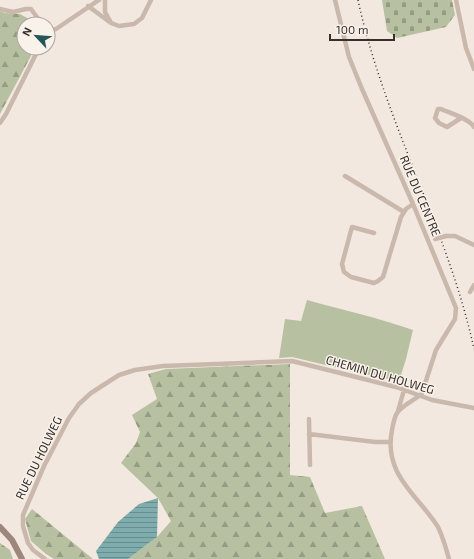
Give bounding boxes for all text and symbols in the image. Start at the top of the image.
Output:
north arrow [16,16,56,56]
scale bar [330,16,394,42]
text: 100 m [336,22,368,36]
text: N [19,25,34,38]
street label: RUE DU CENTRE [398,153,444,238]
street label: CHEMIN DU HOLWEG [324,352,436,396]
street label: RUE DU HOLWEG [12,414,64,501]

